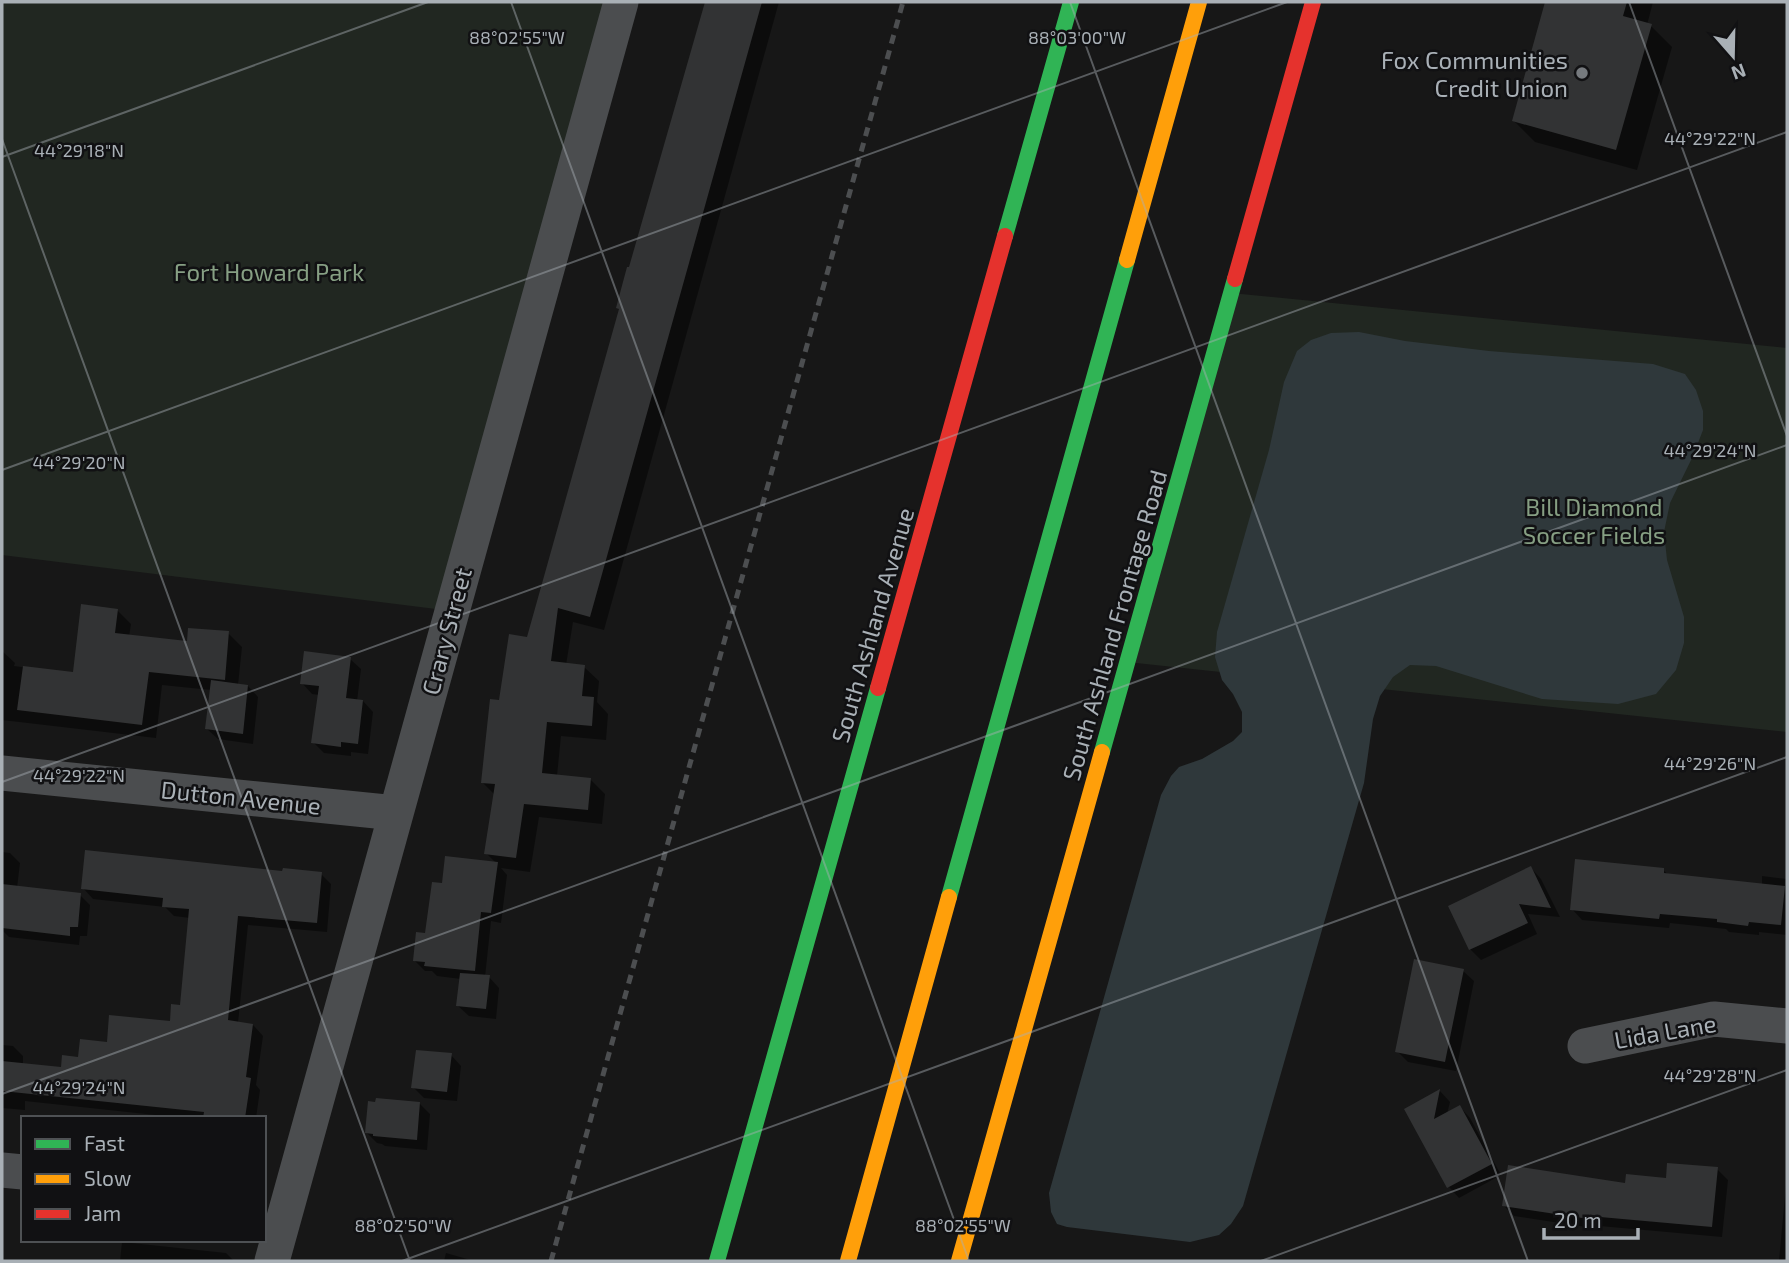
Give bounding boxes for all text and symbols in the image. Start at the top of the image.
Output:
north arrow [1698,21,1768,91]
text: 88°02'55"W [469,26,565,48]
text: 88°03'00"W [1028,26,1126,48]
place label: Fox Communities Credit Union [1381,45,1568,102]
text: N [1729,59,1749,86]
marker: Fox Communities Credit Union [1574,65,1590,81]
text: 44°29'22"N [1664,127,1756,149]
text: 44°29'18"N [34,139,124,161]
park label: Fort Howard Park [174,257,364,286]
text: 44°29'24"N [1663,439,1757,461]
text: 44°29'20"N [33,451,125,473]
street label: South Ashland Frontage Road [1056,466,1172,784]
park label: Bill Diamond Soccer Fields [1523,492,1665,549]
street label: South Ashland Avenue [825,504,919,746]
street label: Crary Street [415,564,477,698]
text: 44°29'26"N [1664,752,1756,774]
text: 44°29'22"N [33,764,125,786]
street label: Dutton Avenue [160,774,322,820]
street label: Lida Lane [1612,1008,1718,1054]
text: 44°29'28"N [1664,1064,1756,1086]
text: 44°29'24"N [32,1076,126,1098]
legend [21,1116,266,1242]
text: Fast [84,1130,125,1155]
text: Slow [84,1165,131,1190]
scale bar [1544,1196,1638,1240]
text: Jam [84,1200,121,1225]
text: 20 m [1554,1207,1602,1232]
text: 88°02'50"W [354,1214,452,1236]
text: 88°02'55"W [915,1214,1011,1236]

